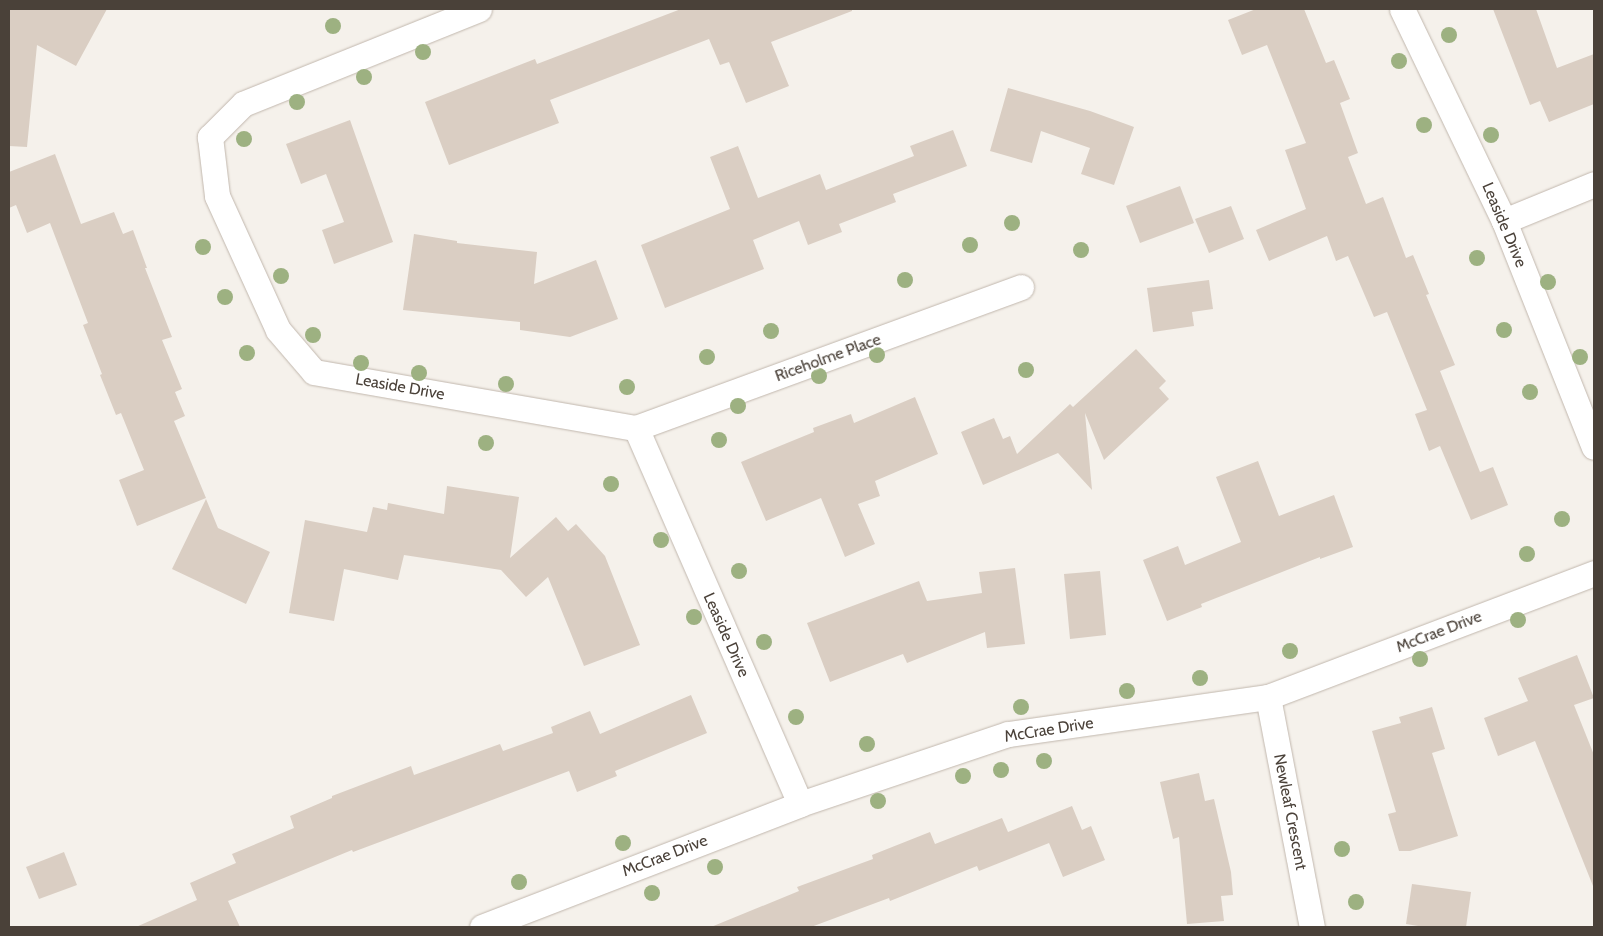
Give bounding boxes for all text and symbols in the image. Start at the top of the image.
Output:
street label: Leaside Drive [1478,180,1530,270]
street label: Riceholme Place [772,330,884,386]
street label: Leaside Drive [354,370,446,404]
street label: Leaside Drive [699,590,753,680]
street label: McCrae Drive [1394,607,1484,657]
street label: McCrae Drive [1003,713,1095,747]
street label: Newleaf Crescent [1269,752,1311,872]
street label: McCrae Drive [620,831,710,881]

